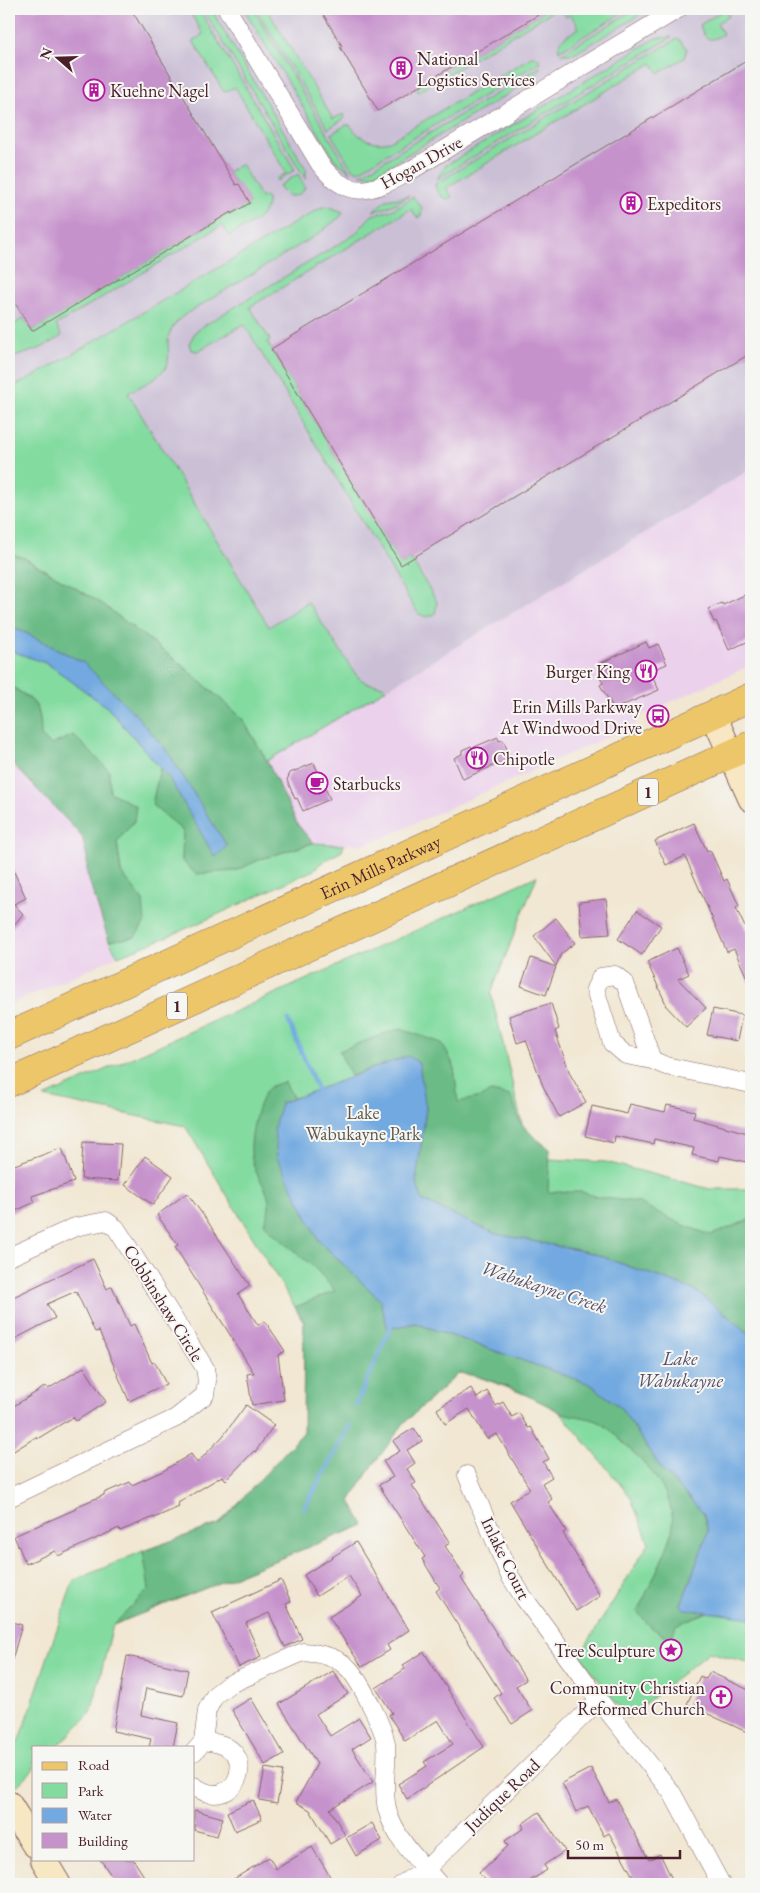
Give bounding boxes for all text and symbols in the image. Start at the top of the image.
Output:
north arrow [32,32,82,82]
text: N [35,45,56,62]
place label: National Logistics Services [417,47,535,91]
building icon: National Logistics Services [389,56,413,80]
building icon: Kuehne Nagel [82,78,106,102]
place label: Kuehne Nagel [110,79,209,102]
street label: Hogan Drive [376,130,466,194]
building icon: Expeditors [619,191,643,215]
place label: Expeditors [647,192,721,215]
restaurant icon: Burger King [634,659,658,683]
place label: Burger King [545,660,630,683]
place label: Erin Mills Parkway At Windwood Drive [499,695,642,739]
bus stop icon: Erin Mills Parkway At Windwood Drive [646,704,670,728]
restaurant icon: Chipotle [465,746,489,770]
place label: Chipotle [493,747,555,770]
cafe icon: Starbucks [305,771,329,795]
place label: Starbucks [333,772,401,795]
road number: 1 [638,779,658,806]
street label: Erin Mills Parkway [316,829,444,904]
road number: 1 [167,992,187,1019]
park label: Lake Wabukayne Park [306,1101,421,1145]
street label: Cobbinshaw Circle [119,1240,209,1366]
water label: Wabukayne Creek [478,1255,610,1319]
water label: Lake Wabukayne [637,1346,724,1393]
street label: Inlake Court [476,1513,536,1603]
place icon: Tree Sculpture [659,1638,683,1662]
place label: Tree Sculpture [554,1639,655,1662]
place label: Community Christian Reformed Church [550,1676,705,1720]
church icon: Community Christian Reformed Church [709,1685,733,1709]
legend [32,1746,195,1860]
street label: Judique Road [458,1753,545,1838]
text: Road [78,1755,110,1774]
text: Park [78,1781,105,1800]
text: Water [78,1805,112,1824]
scale bar [568,1828,680,1860]
text: Building [78,1831,128,1850]
text: 50 m [575,1835,604,1854]

